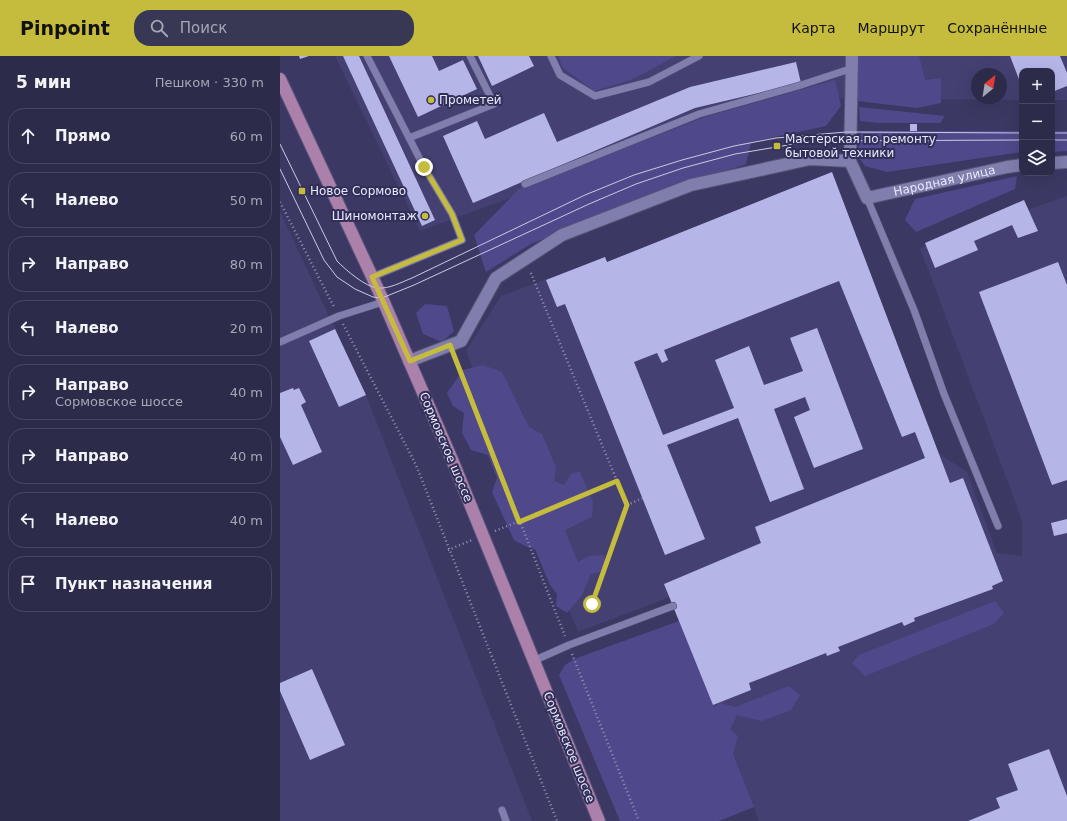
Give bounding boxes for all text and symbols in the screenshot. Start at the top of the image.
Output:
search box [134,10,414,46]
text: Pinpoint [20,17,110,39]
icon: search [148,17,170,39]
text: Поиск [180,19,227,37]
text: Карта [791,20,835,36]
text: Маршрут [857,20,925,36]
text: Сохранённые [947,20,1047,36]
north arrow [971,68,1007,104]
map controls [1019,68,1055,176]
button: + [1019,68,1055,104]
text: 5 мин [16,72,71,92]
text: Пешком · 330 m [155,75,264,90]
place label: Прометей [439,93,502,107]
marker: Прометей [426,95,436,105]
button: − [1019,104,1055,140]
icon: ahead [17,125,39,147]
text: Прямо [55,127,111,145]
text: 60 m [230,129,263,144]
place label: Мастерская по ремонту бытовой техники [785,132,936,160]
button: layers [1019,140,1055,176]
marker: Мастерская по ремонту бытовой техники [772,141,782,151]
route end [415,158,433,176]
street label: Народная улица [892,163,997,199]
place label: Новое Сормово [310,184,406,198]
marker: Новое Сормово [297,186,307,196]
icon: left [17,189,39,211]
text: Налево [55,191,119,209]
text: 50 m [230,193,263,208]
place label: Шиномонтаж [332,209,417,223]
marker: Шиномонтаж [420,211,430,221]
icon: right [17,253,39,275]
text: Направо [55,255,129,273]
text: 80 m [230,257,263,272]
icon: left [17,317,39,339]
text: Налево [55,319,119,337]
text: 20 m [230,321,263,336]
text: Направо [55,376,129,394]
icon: right [17,381,39,403]
text: 40 m [230,385,263,400]
street label: Сормовское шоссе [416,390,476,504]
text: Сормовское шоссе [55,394,183,409]
icon: right [17,445,39,467]
text: Направо [55,447,129,465]
text: 40 m [230,449,263,464]
icon: left [17,509,39,531]
text: Налево [55,511,119,529]
text: 40 m [230,513,263,528]
icon: arrive [17,573,39,595]
text: Пункт назначения [55,575,212,593]
route start [583,595,601,613]
street label: Сормовское шоссе [540,690,598,804]

